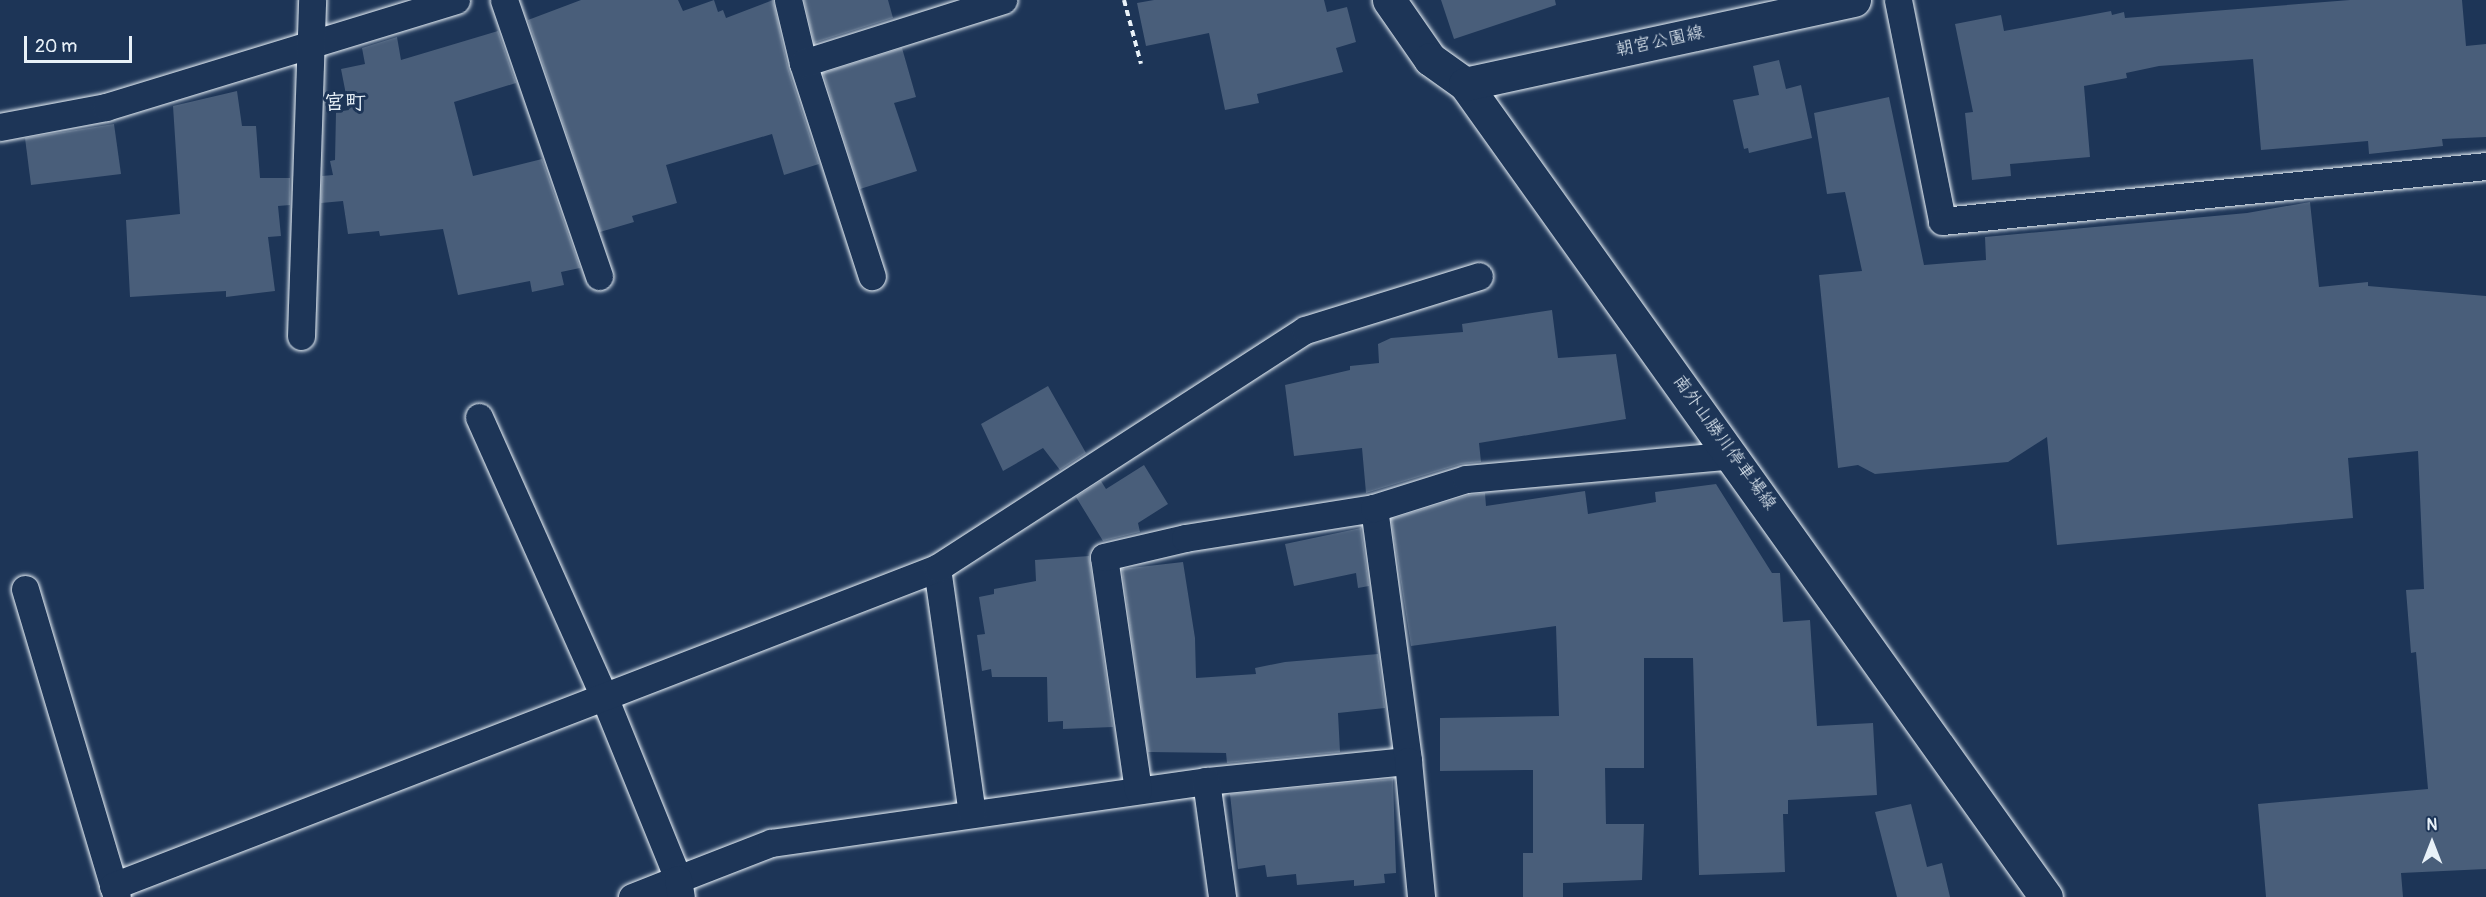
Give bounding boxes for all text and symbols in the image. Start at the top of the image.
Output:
street label: 朝宮公園線 [1614,22,1706,62]
scale bar [27,24,135,62]
text: 20 m [35,35,77,58]
district label: 宮町 [324,90,366,116]
street label: 南外山勝川停車場線 [1668,371,1780,515]
north arrow [2402,813,2462,873]
text: N [2427,815,2437,835]

